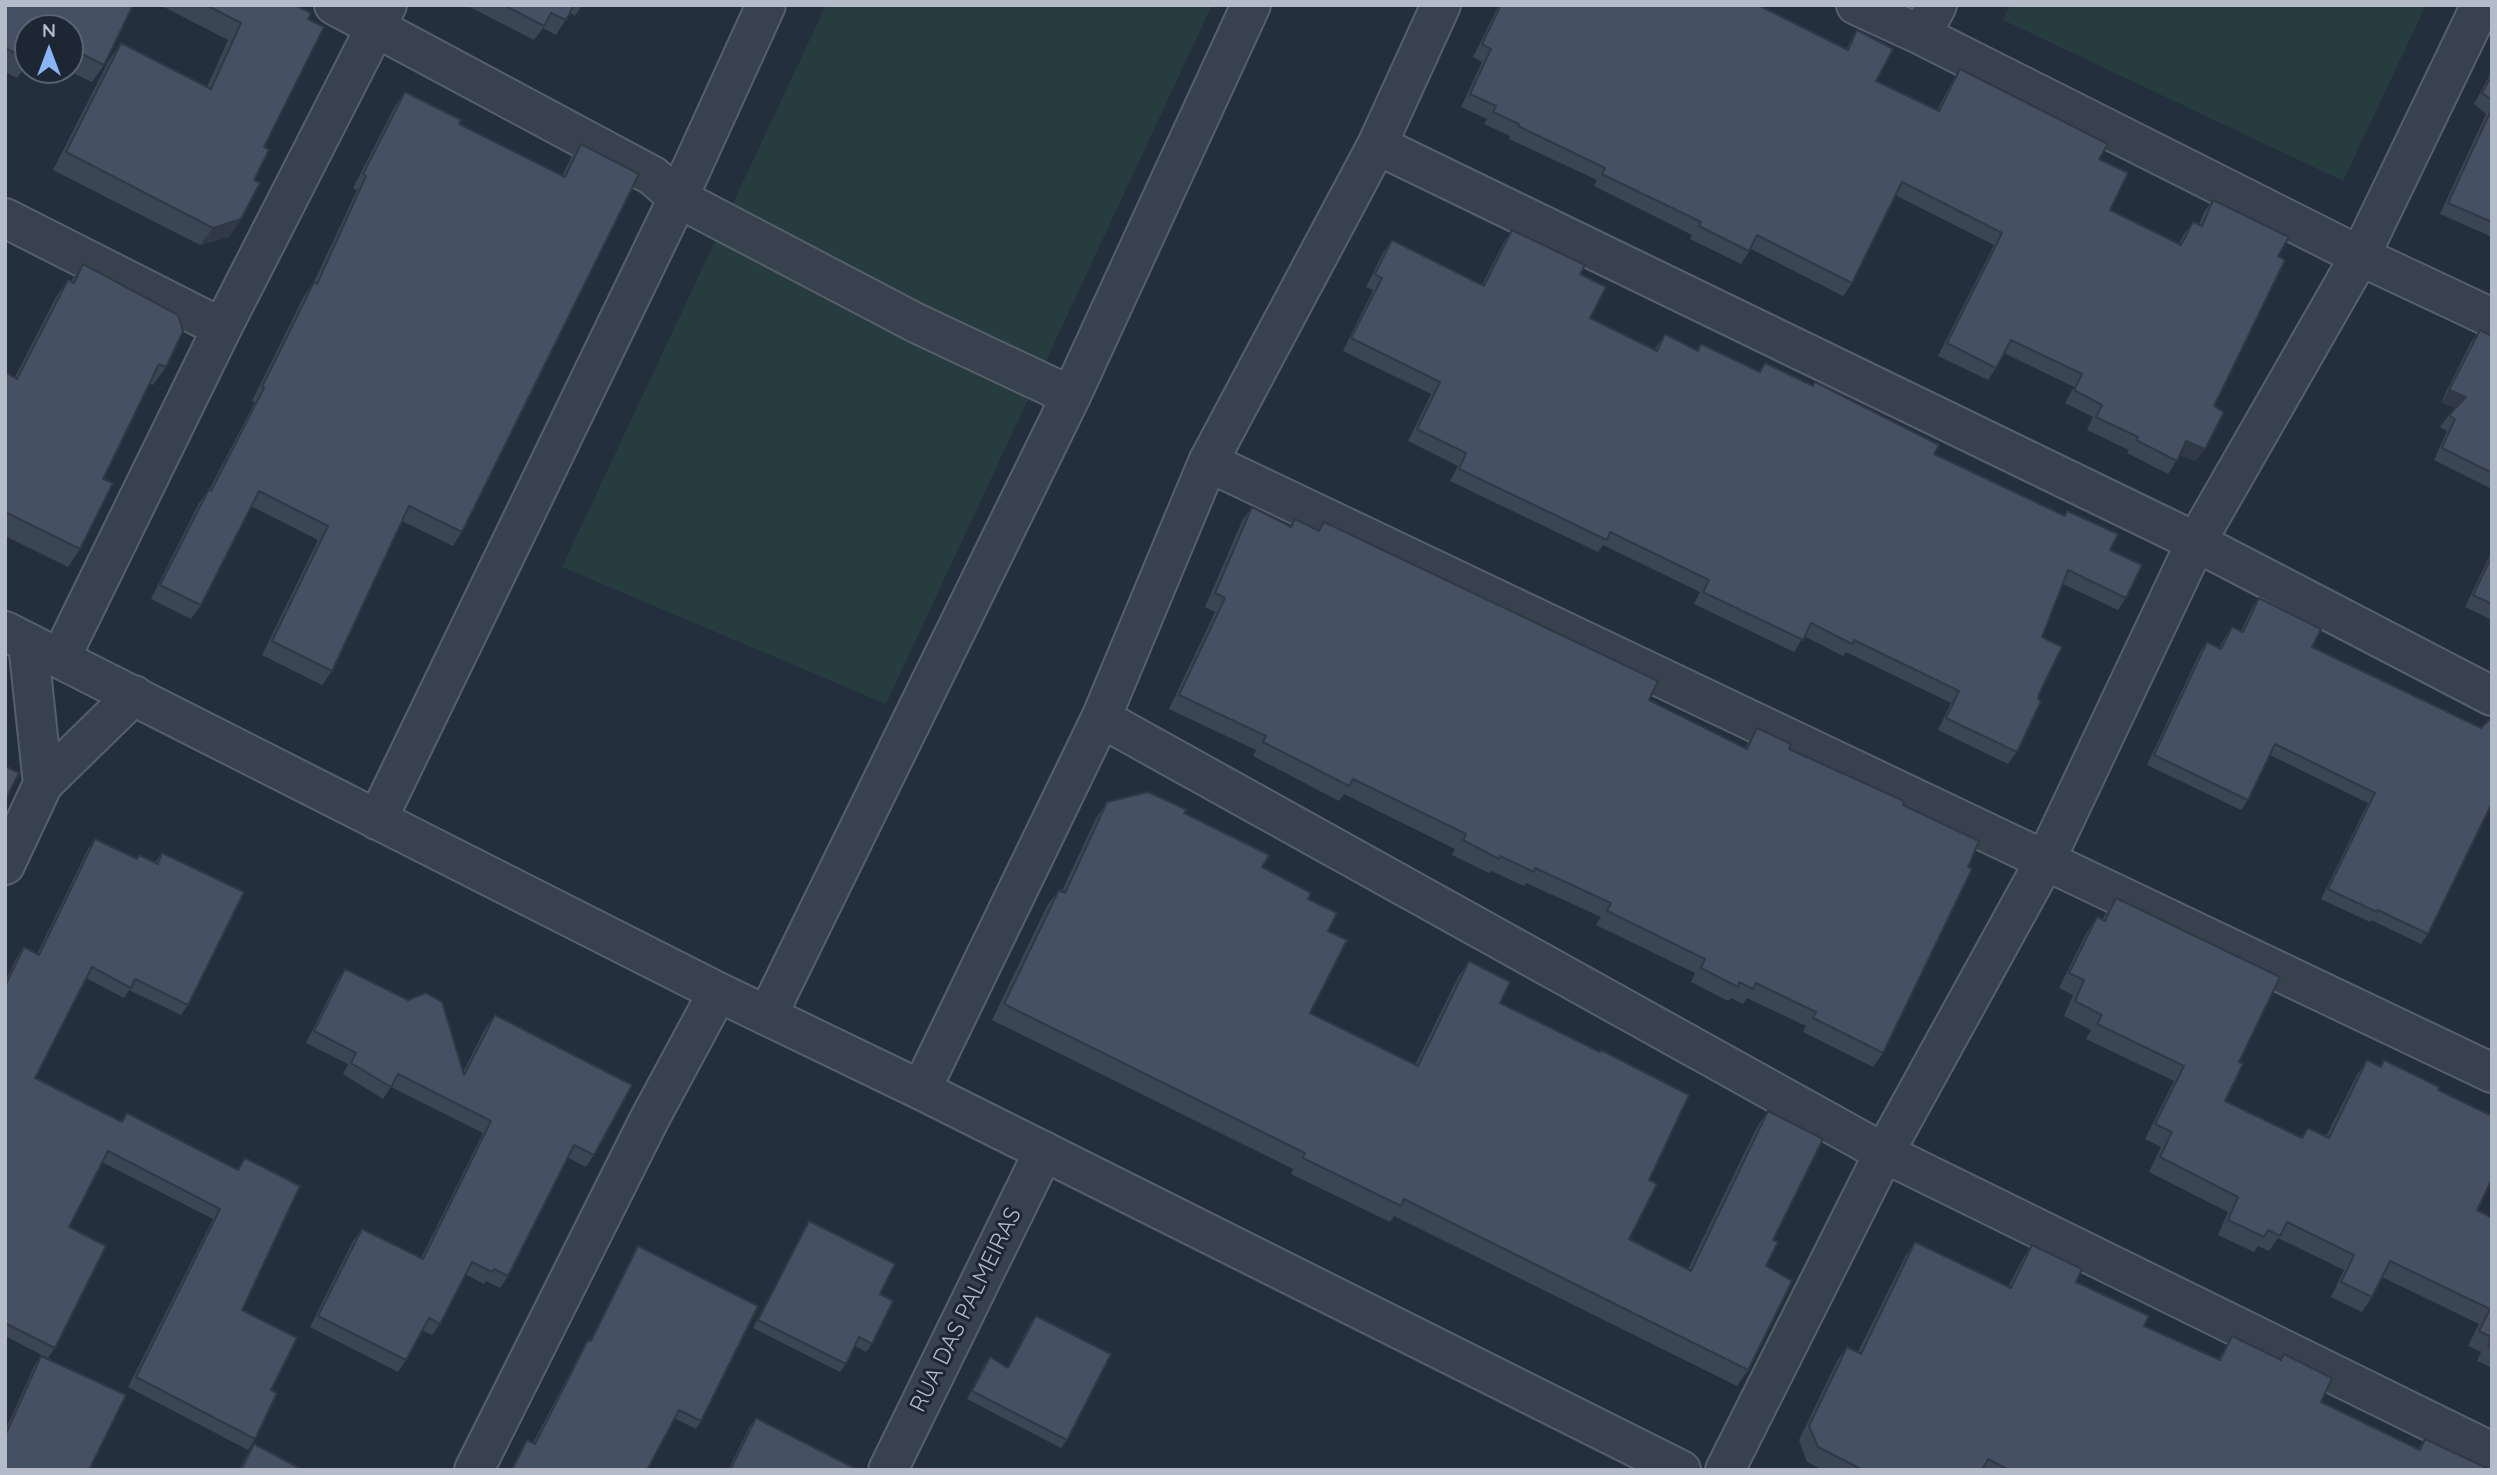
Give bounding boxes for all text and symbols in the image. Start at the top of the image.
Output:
north arrow [14,14,84,84]
text: N [42,18,56,42]
street label: RUA DAS PALMEIRAS [904,1203,1028,1417]

